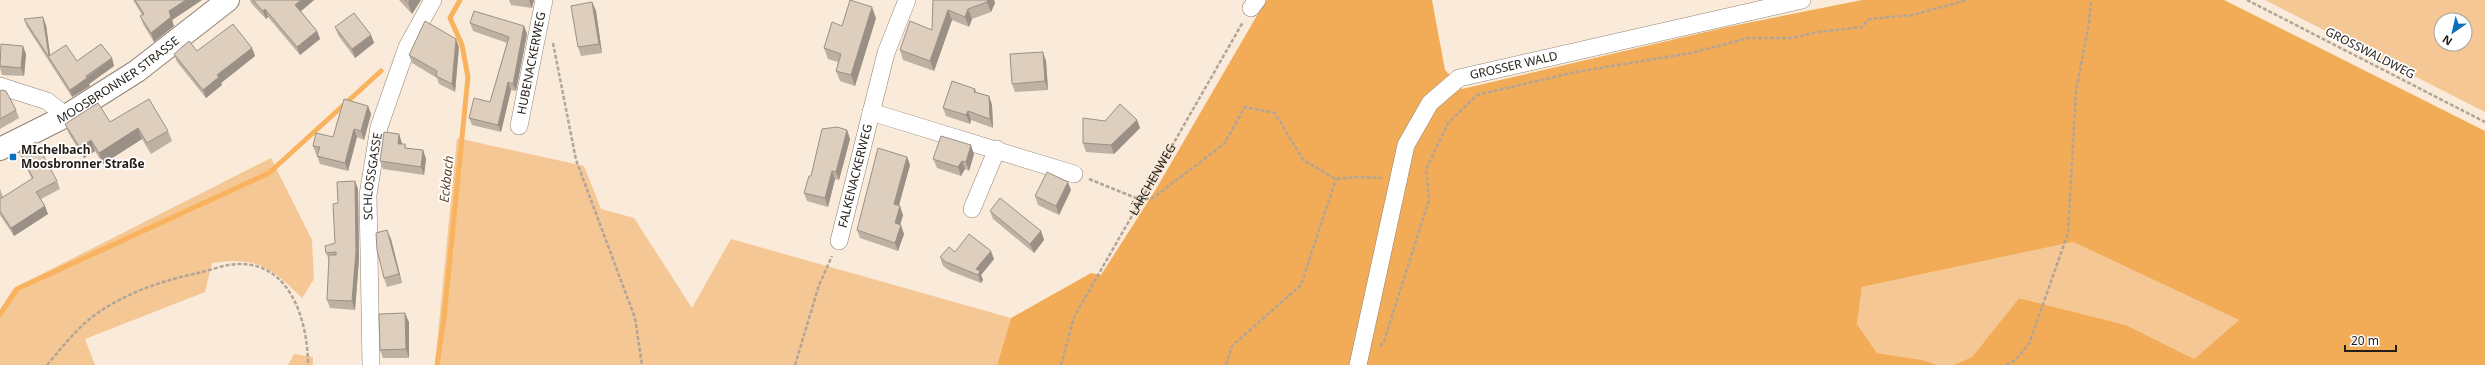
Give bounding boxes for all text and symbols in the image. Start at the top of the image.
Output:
street label: HUBENACKERWEG [512,10,549,116]
north arrow [2433,12,2473,52]
street label: GROSSWALDWEG [2322,23,2418,83]
street label: MOOSBRONNER STRASSE [54,32,183,127]
text: N [2439,32,2455,49]
street label: GROSSER WALD [1468,47,1559,83]
street label: FALKENACKERWEG [834,122,876,230]
street label: SCHLOSSGASSE [359,131,386,220]
street label: LÄRCHENWEG [1125,140,1180,219]
place label: MIchelbach Moosbronner Straße [21,141,145,172]
marker: MIchelbach Moosbronner Straße [8,152,18,162]
water label: Eckbach [435,155,457,203]
scale bar [2345,327,2396,353]
text: 20 m [2351,332,2379,349]

